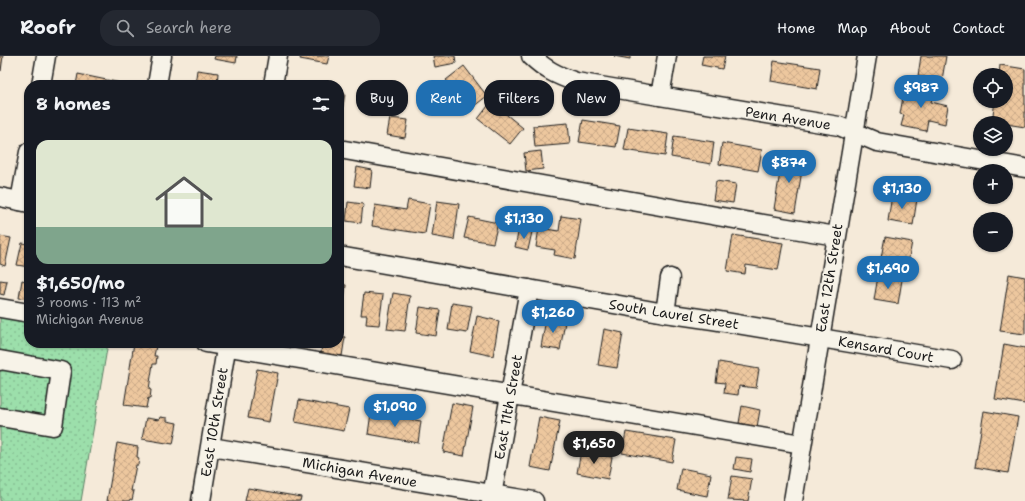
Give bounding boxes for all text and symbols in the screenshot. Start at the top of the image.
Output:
search box [100,10,380,46]
text: Roofr [20,15,76,40]
icon: search [114,17,136,39]
text: Search here [146,18,232,38]
text: Home [777,19,816,37]
text: Map [838,19,868,37]
text: About [890,19,931,37]
text: Contact [953,19,1005,37]
map controls [973,68,1013,252]
button: locate [973,68,1013,108]
pin: $987 [897,75,945,109]
text: $987 [903,79,939,96]
chip: Buy [356,80,408,116]
chip: Rent [416,80,476,116]
chip: Filters [484,80,554,116]
chip: New [562,80,620,116]
text: 8 homes [36,93,111,115]
icon: filters [310,93,332,115]
street label: Penn Avenue [744,102,832,134]
button: layers [973,116,1013,156]
pin: $874 [765,150,813,184]
text: $874 [771,154,807,171]
button: + [973,164,1013,204]
icon: home [148,166,220,238]
pin: $1,130 [869,176,935,210]
text: $1,130 [882,180,922,197]
pin: $1,130 [491,206,557,240]
text: $1,130 [504,210,544,227]
button: − [973,212,1013,252]
street label: East 12th Street [812,222,846,334]
pin: $1,690 [855,256,921,290]
text: $1,690 [866,260,910,277]
text: $1,650/mo [36,272,125,294]
text: 3 rooms · 113 m² [36,294,141,311]
street label: South Laurel Street [608,295,740,333]
pin: $1,260 [520,300,586,334]
text: $1,260 [531,304,575,321]
text: Michigan Avenue [36,311,144,328]
street label: Kensard Court [837,332,935,366]
street label: East 11th Street [490,353,526,461]
street label: East 10th Street [196,366,232,478]
pin: $1,090 [362,394,428,428]
text: $1,090 [373,398,417,415]
pin: $1,650 [561,431,627,465]
text: $1,650 [572,435,616,452]
street label: Michigan Avenue [301,453,419,491]

